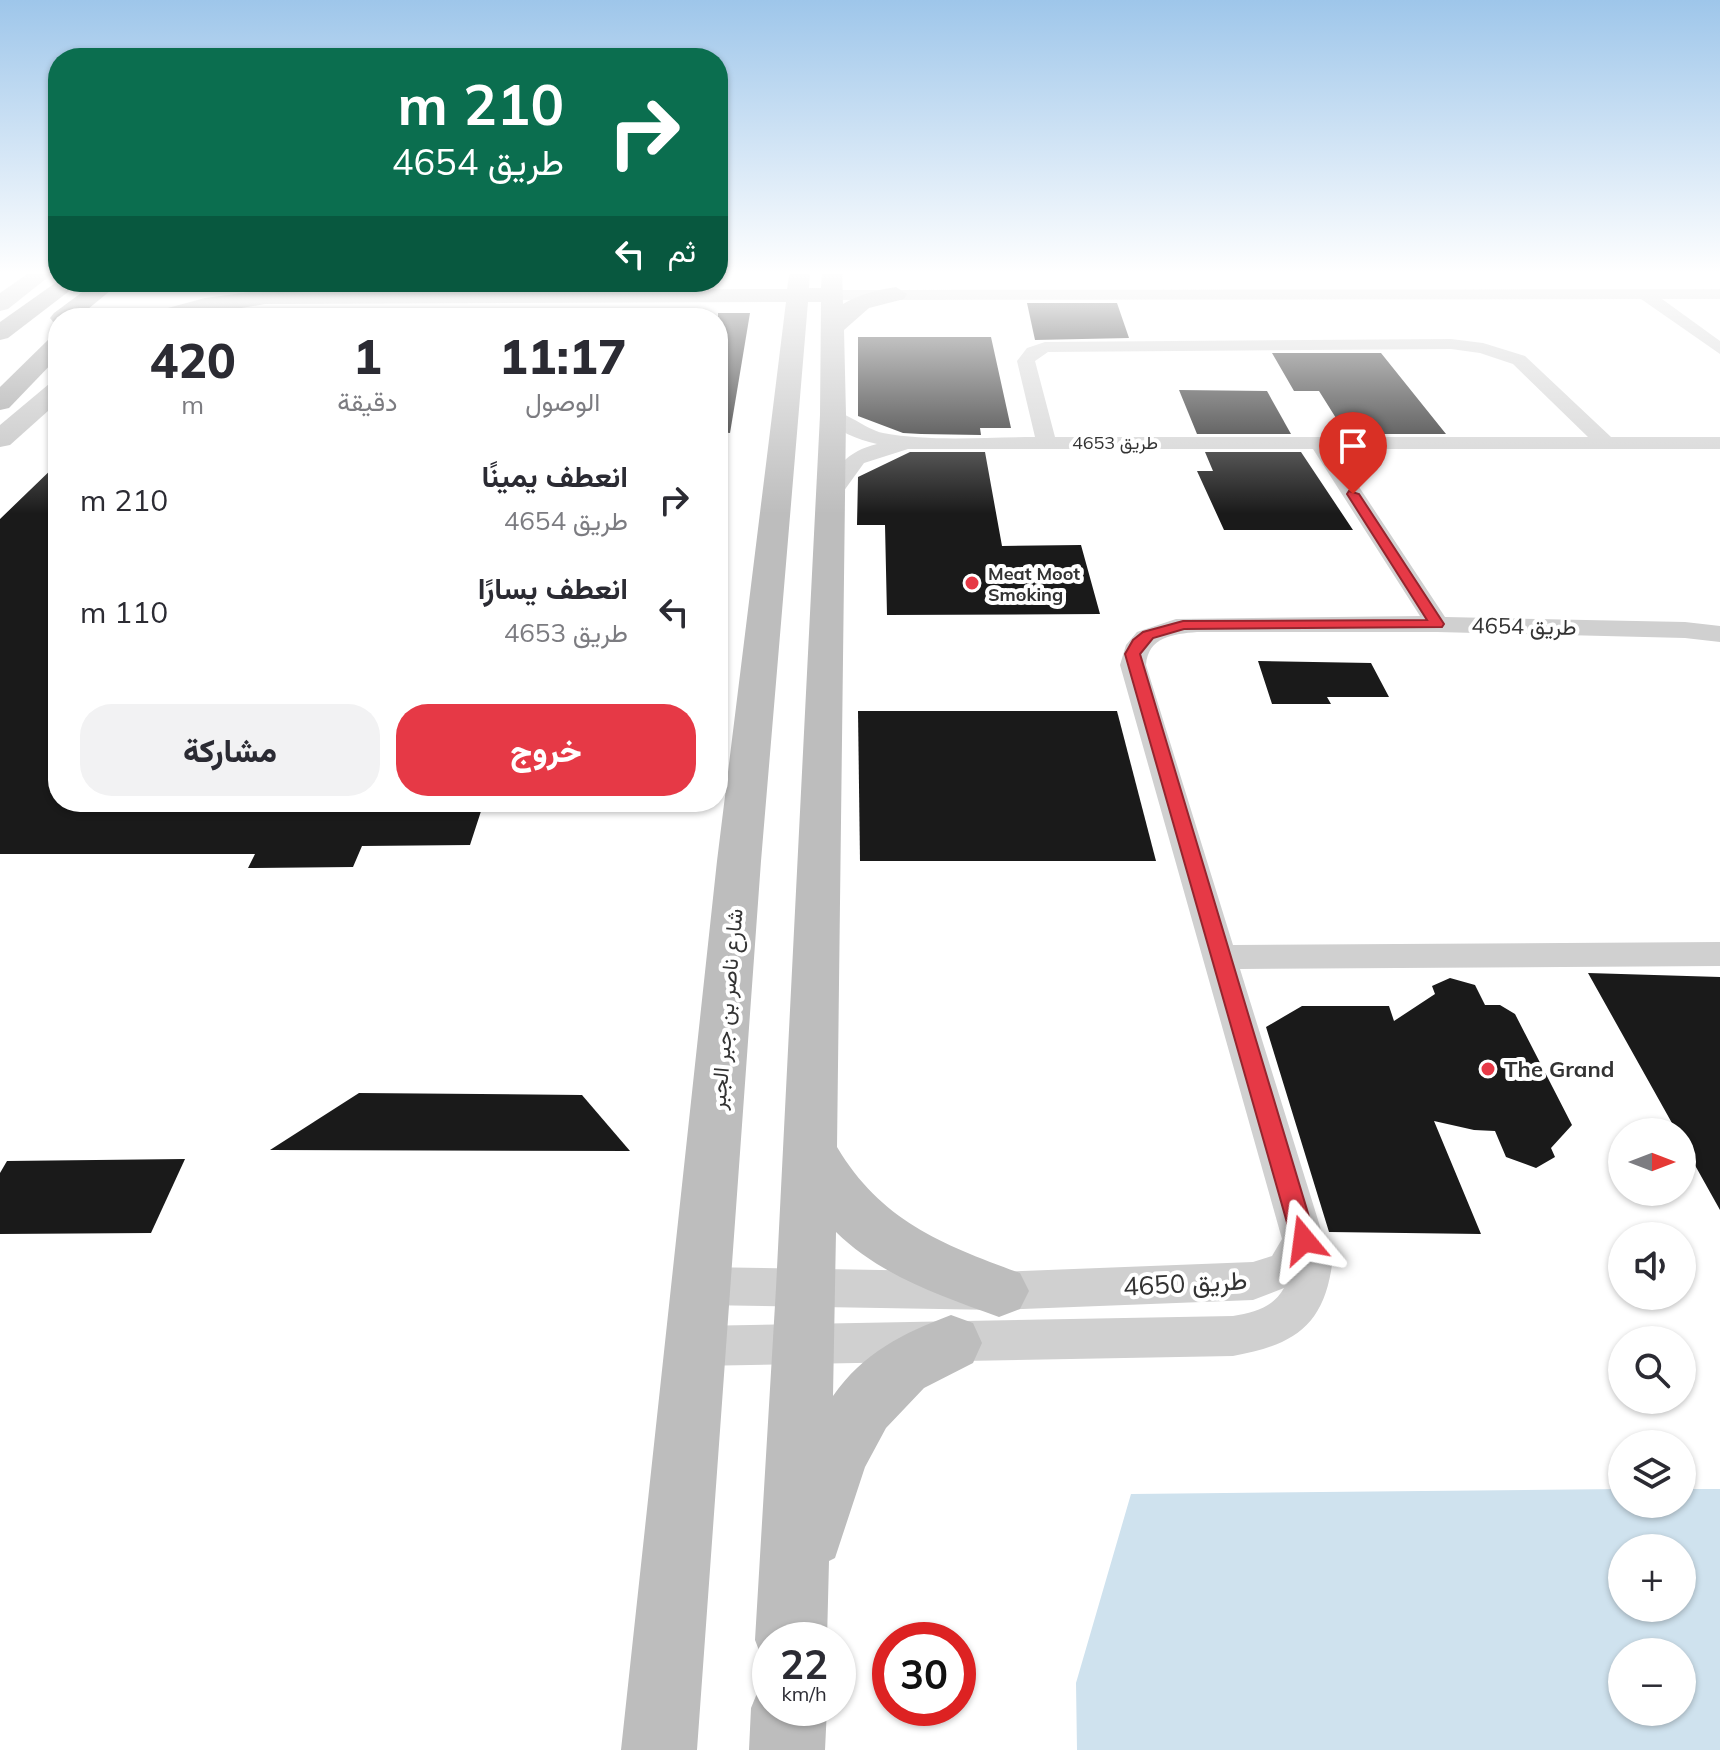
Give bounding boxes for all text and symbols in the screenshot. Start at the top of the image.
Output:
text: 210 m [397,69,564,139]
icon: right [592,80,696,184]
text: طريق 4654 [392,139,564,184]
icon: left [608,232,652,276]
text: ثم [668,232,696,270]
text: 1 [353,326,382,386]
text: 11:17 [499,326,627,386]
text: 420 [149,330,236,390]
text: دقيقة [337,385,397,418]
text: الوصول [525,385,600,418]
text: m [181,388,204,421]
pin [1319,412,1387,494]
icon: arrive [1331,424,1375,468]
street label: طريق 4653 [1072,431,1158,454]
text: انعطف يمينًا [482,457,628,495]
icon: right [652,478,696,522]
text: 210 m [80,481,168,519]
text: طريق 4654 [504,504,628,537]
place label: Meat Moot Smoking [988,562,1080,606]
text: انعطف يسارًا [478,569,628,607]
marker: Meat Moot Smoking [963,574,981,592]
icon: left [652,590,696,634]
text: 110 m [80,593,168,631]
street label: طريق 4654 [1471,611,1577,641]
text: طريق 4653 [504,616,628,649]
button: مشاركة [80,704,380,796]
button: خروج [396,704,696,796]
street label: شارع ناصر بن جبر الجبر [703,907,750,1112]
place label: The Grand [1504,1055,1614,1083]
marker: The Grand [1479,1060,1497,1078]
north arrow [1608,1118,1696,1206]
map controls [1608,1118,1696,1726]
position arrow [1262,1198,1346,1282]
button: sound [1608,1222,1696,1310]
street label: طريق 4650 [1122,1263,1248,1303]
button: search [1608,1326,1696,1414]
button: layers [1608,1430,1696,1518]
button: + [1608,1534,1696,1622]
speed limit sign: 30 [872,1622,976,1726]
button: − [1608,1638,1696,1726]
text: 22 [780,1639,828,1689]
text: km/h [781,1681,827,1706]

